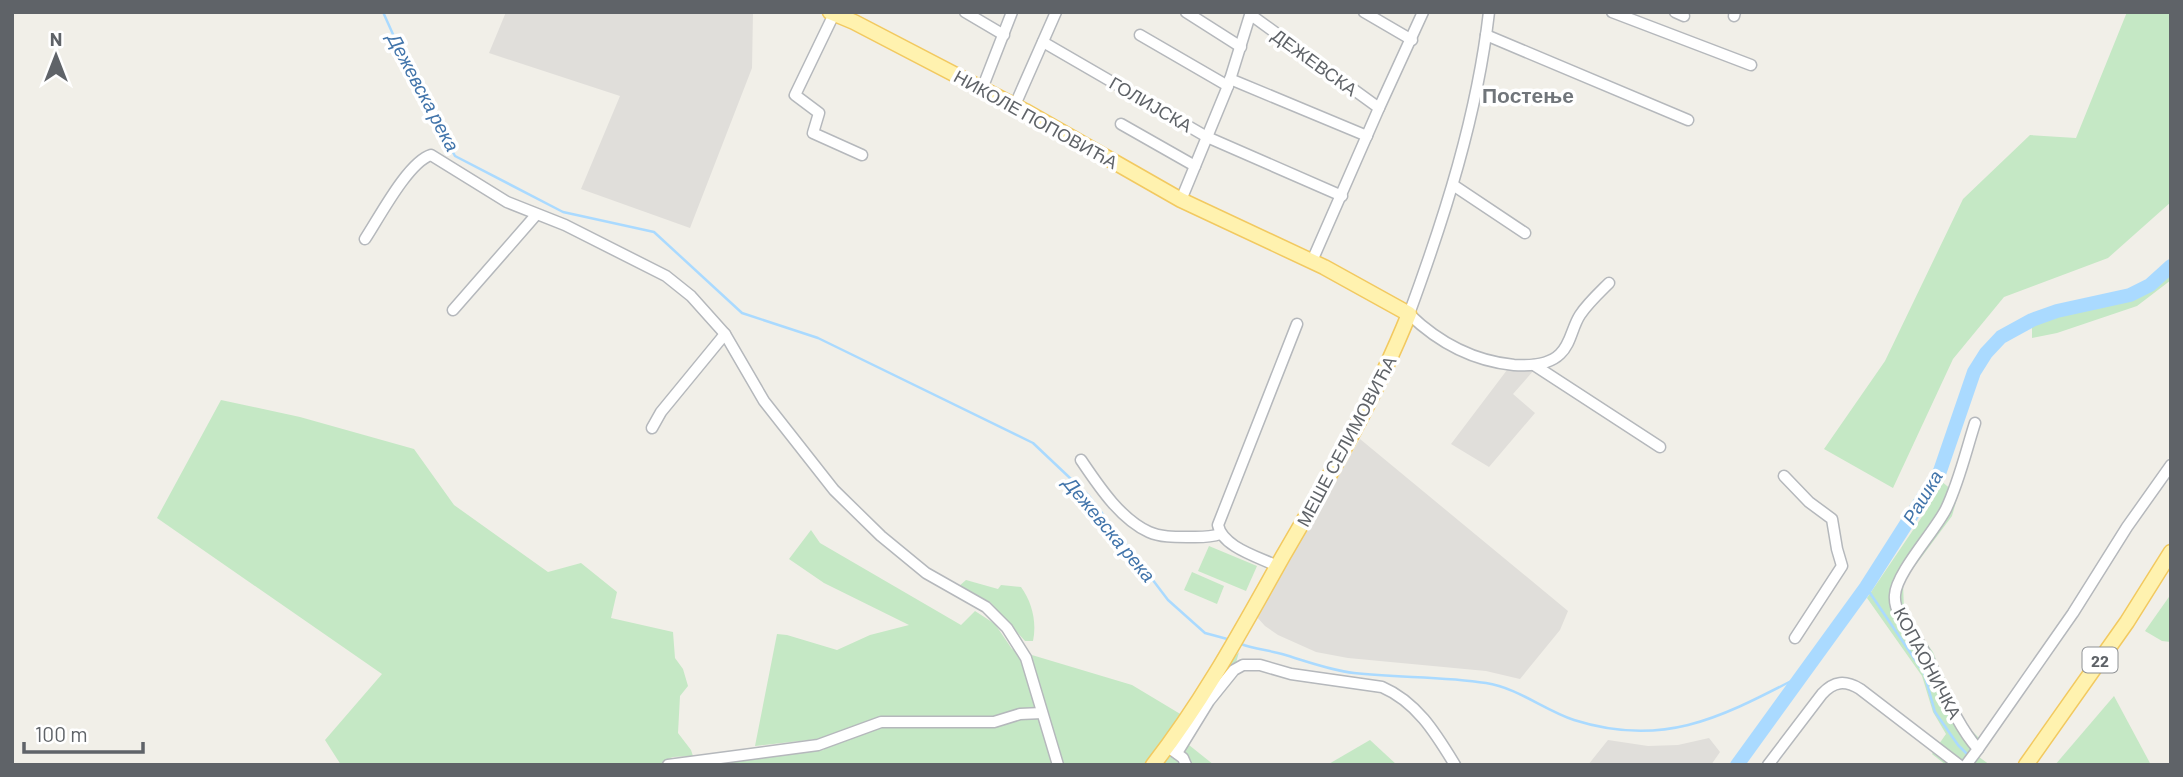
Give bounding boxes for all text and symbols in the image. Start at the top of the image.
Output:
north arrow [21,21,91,91]
street label: ДЕЖЕВСКА [1268,24,1362,100]
text: N [50,27,62,50]
water label: Дежевска река [382,27,465,155]
street label: НИКОЛЕ ПОПОВИЋА [950,65,1122,173]
street label: ГОЛИЈСКА [1106,72,1196,136]
district label: Постење [1482,82,1574,107]
street label: МЕШЕ СЕЛИМОВИЋА [1292,352,1400,530]
water label: Рашка [1897,466,1947,528]
water label: Дежевска река [1058,470,1161,586]
street label: КОПАОНИЧКА [1889,603,1967,723]
road number: 22 [2082,648,2118,673]
scale bar [24,710,144,754]
text: 100 m [35,721,88,746]

